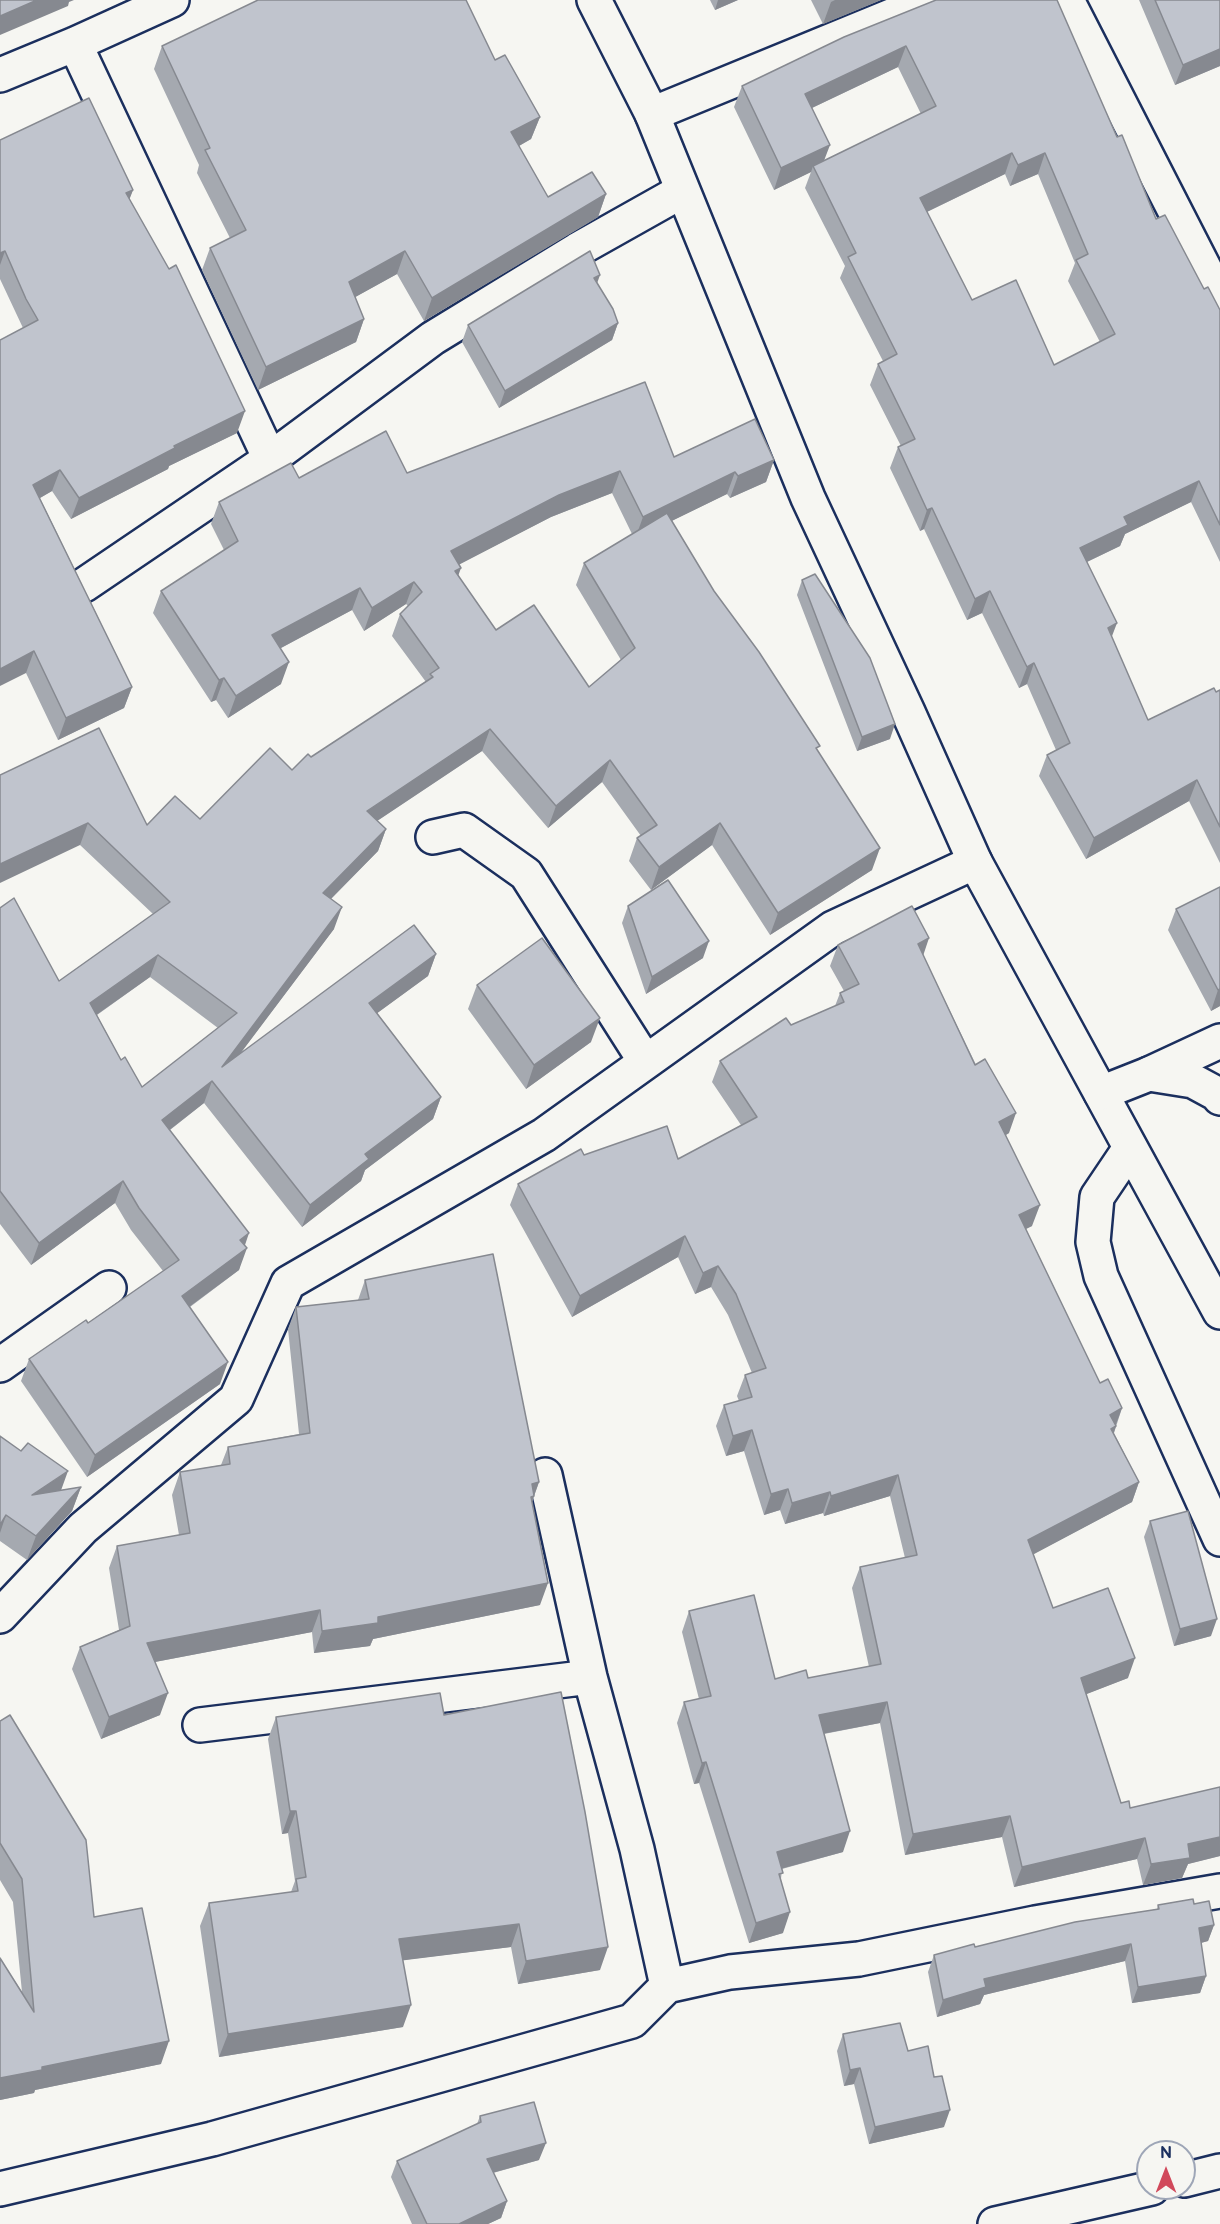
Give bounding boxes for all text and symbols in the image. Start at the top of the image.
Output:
north arrow [1136,2140,1196,2200]
text: N [1160,2144,1172,2163]

